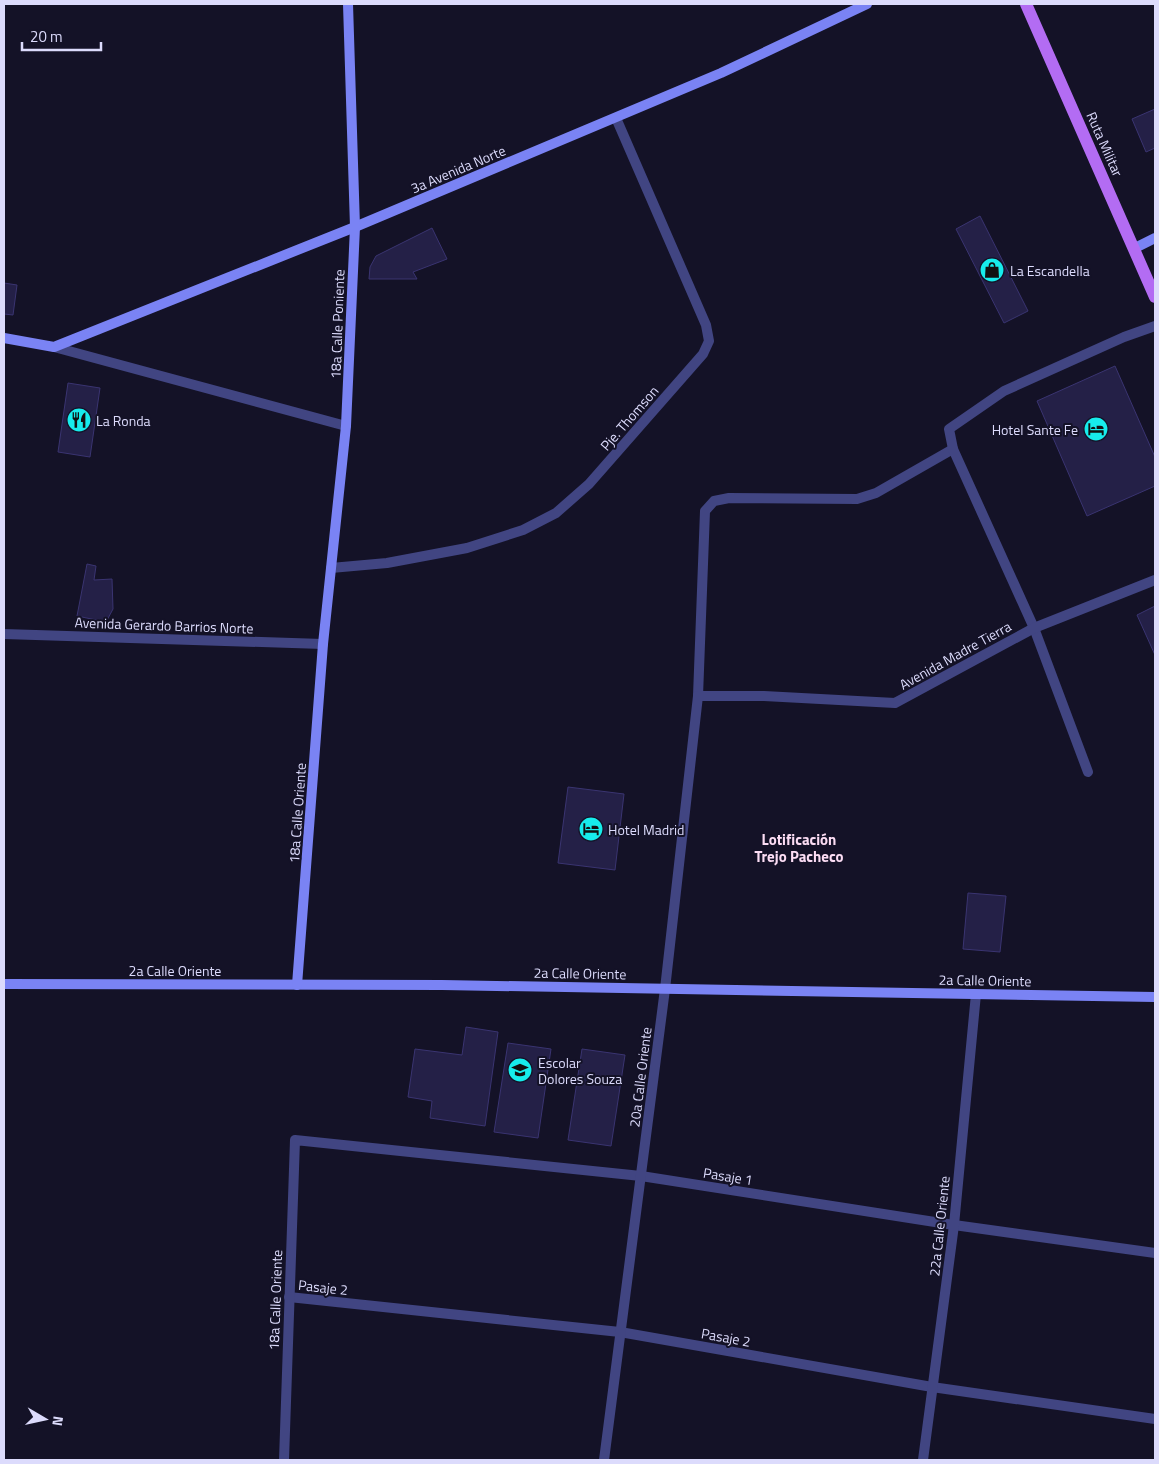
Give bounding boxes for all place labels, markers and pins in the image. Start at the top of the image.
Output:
shop icon: La Escandella [979,257,1005,283]
place label: La Escandella [1010,260,1090,281]
restaurant icon: La Ronda [66,407,92,433]
place label: La Ronda [96,410,151,431]
hotel icon: Hotel Sante Fe [1083,416,1109,442]
place label: Hotel Sante Fe [992,419,1078,440]
hotel icon: Hotel Madrid [578,816,604,842]
place label: Hotel Madrid [608,819,685,840]
place label: Escolar Dolores Souza [538,1052,622,1089]
school or university icon: Escolar Dolores Souza [507,1057,533,1083]

